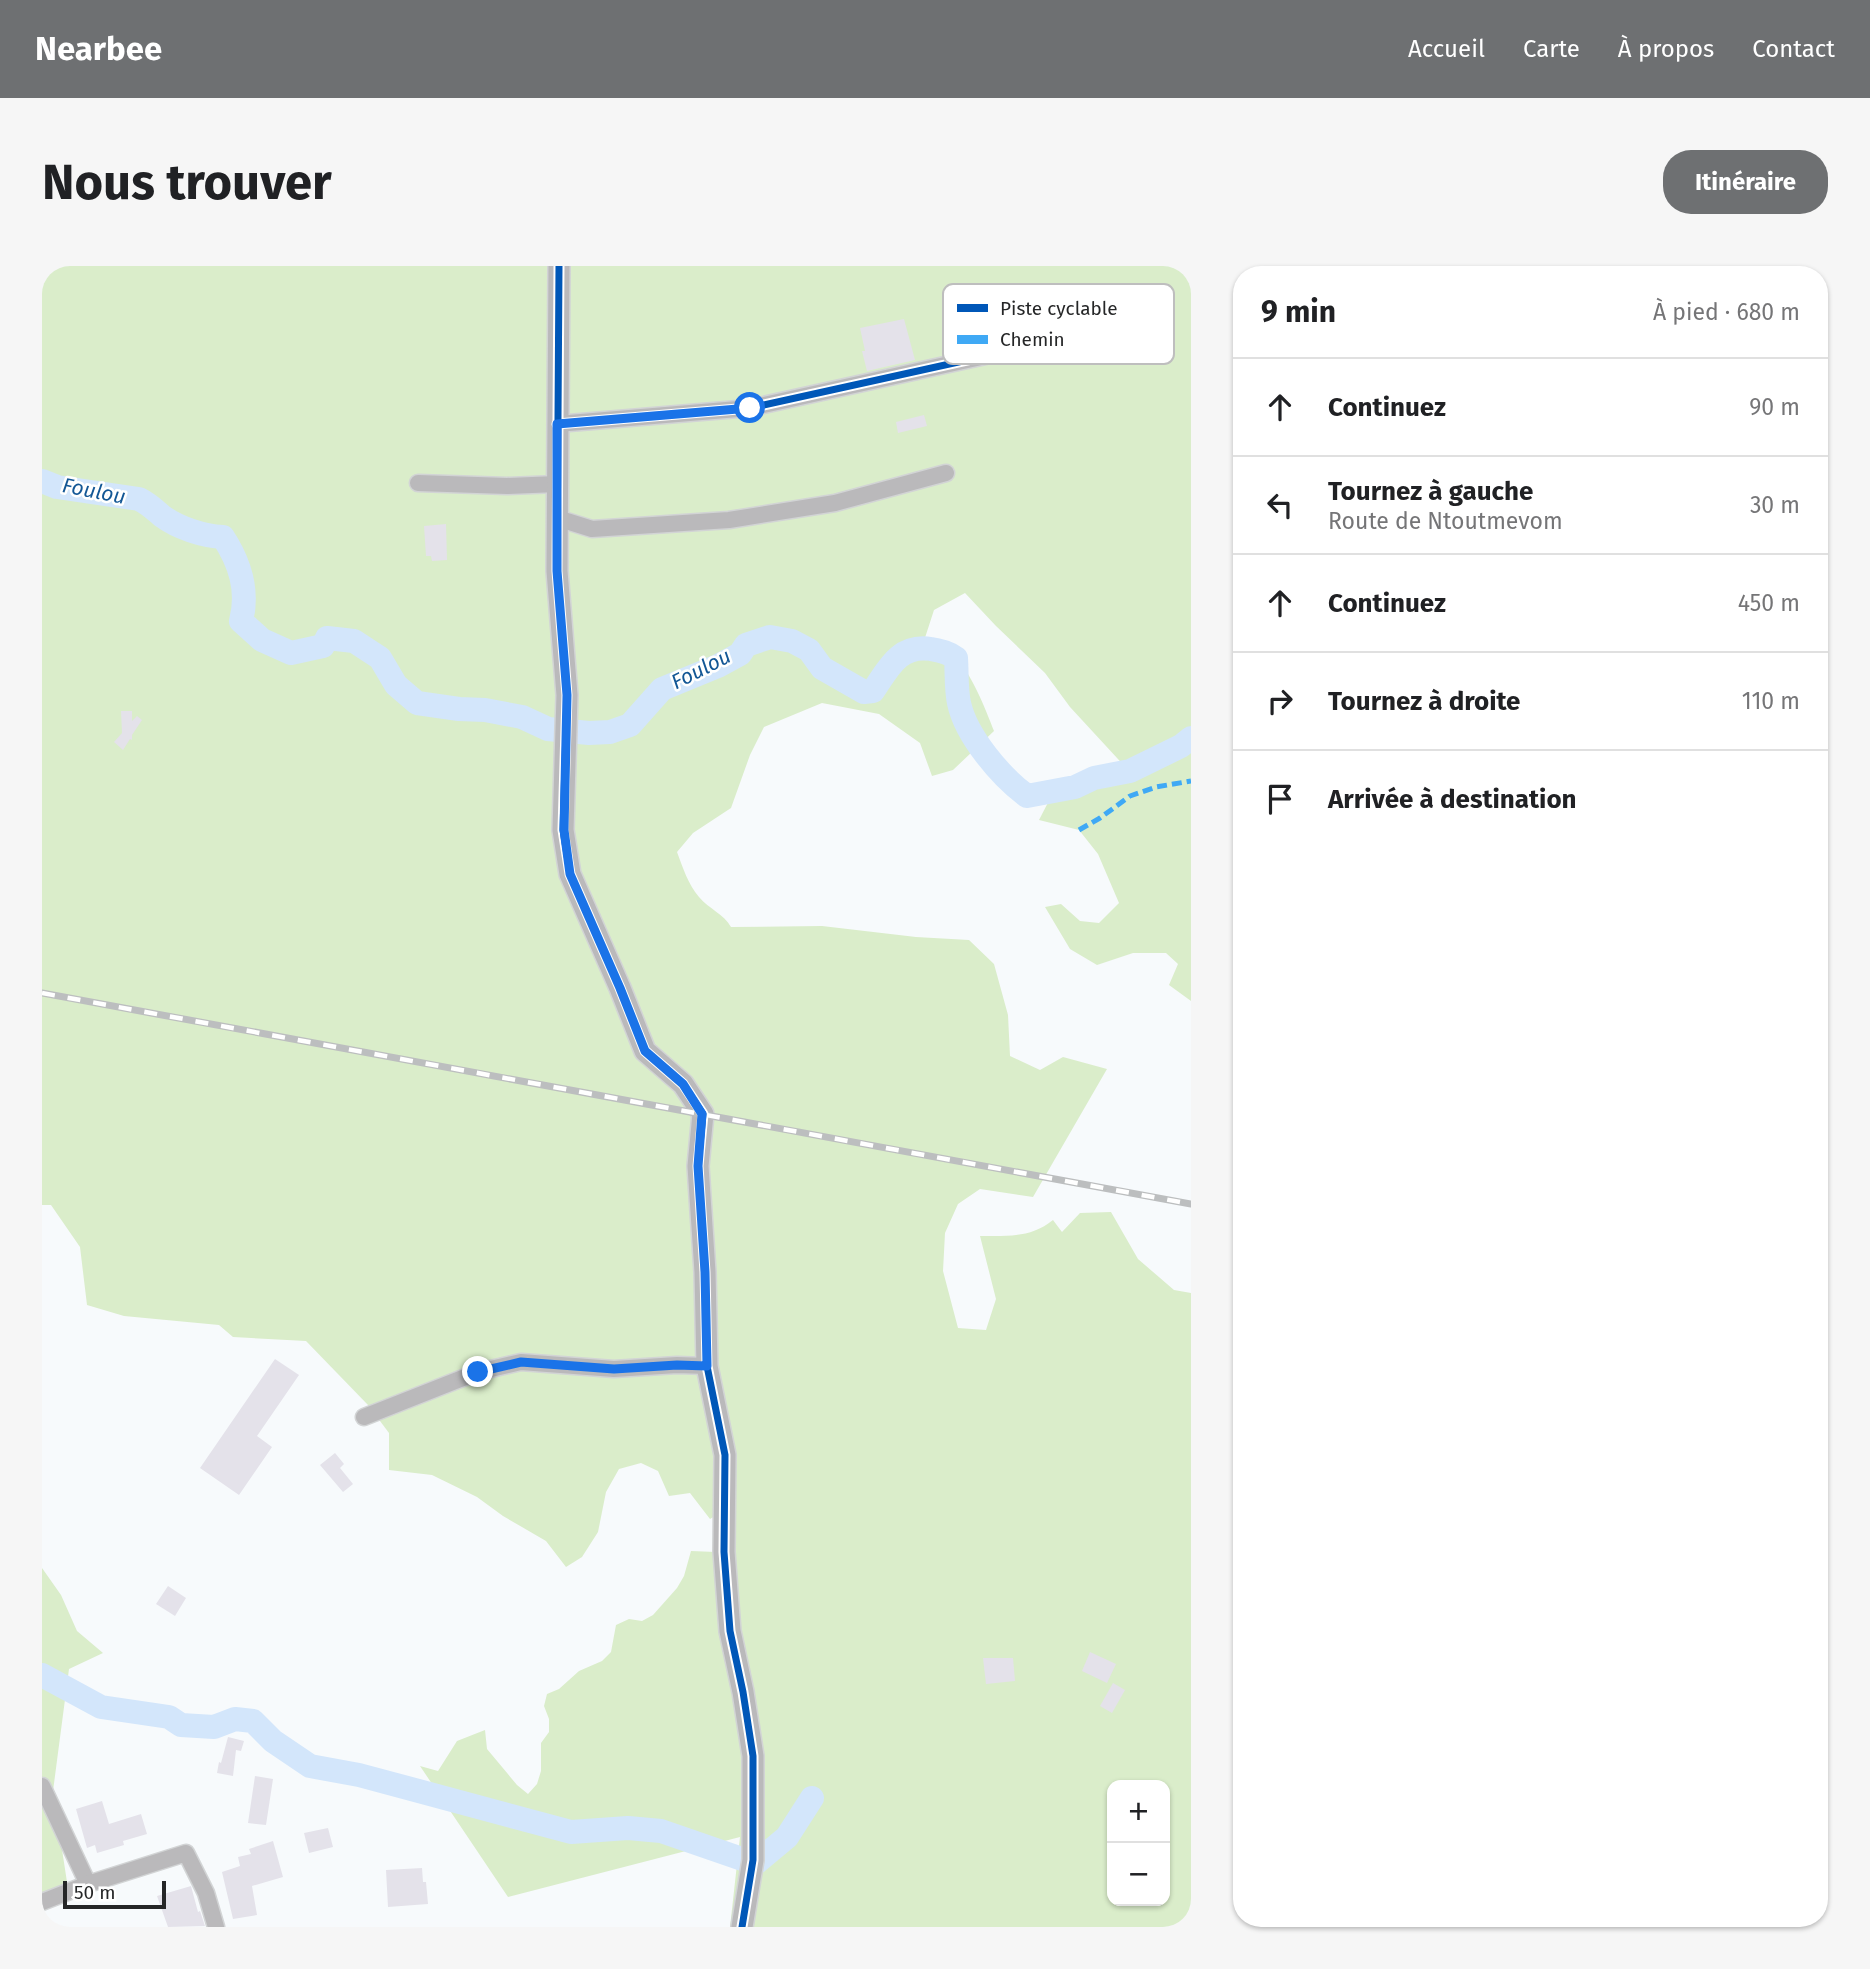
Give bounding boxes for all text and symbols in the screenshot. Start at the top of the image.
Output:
text: Nearbee [35,29,162,69]
text: Accueil [1408,35,1485,63]
text: Carte [1523,35,1580,63]
text: À propos [1618,35,1714,63]
text: Contact [1752,35,1835,63]
button: Itinéraire [1663,150,1828,214]
text: Nous trouver [42,153,332,212]
legend [943,284,1174,364]
text: 9 min [1261,294,1336,330]
text: Piste cyclable [1000,297,1118,320]
text: À pied · 680 m [1653,298,1800,326]
text: Chemin [1000,328,1065,351]
icon: ahead [1261,388,1299,426]
route start [734,392,765,423]
text: Continuez [1328,392,1446,423]
text: 90 m [1749,393,1800,421]
water label: Foulou [60,472,128,510]
text: Tournez à gauche [1328,476,1533,507]
icon: left [1261,486,1299,524]
text: 30 m [1750,491,1800,519]
text: Route de Ntoutmevom [1328,507,1563,535]
icon: ahead [1261,584,1299,622]
text: Continuez [1328,588,1446,619]
text: 450 m [1738,589,1800,617]
water label: Foulou [667,643,735,695]
icon: right [1261,682,1299,720]
text: Tournez à droite [1328,686,1520,717]
text: 110 m [1742,687,1800,715]
icon: arrive [1261,780,1299,818]
text: Arrivée à destination [1328,784,1577,815]
route end [462,1356,493,1387]
map controls [1107,1780,1170,1906]
button: + [1107,1780,1170,1843]
button: − [1107,1843,1170,1906]
scale bar [63,1878,166,1910]
text: 50 m [74,1881,115,1904]

